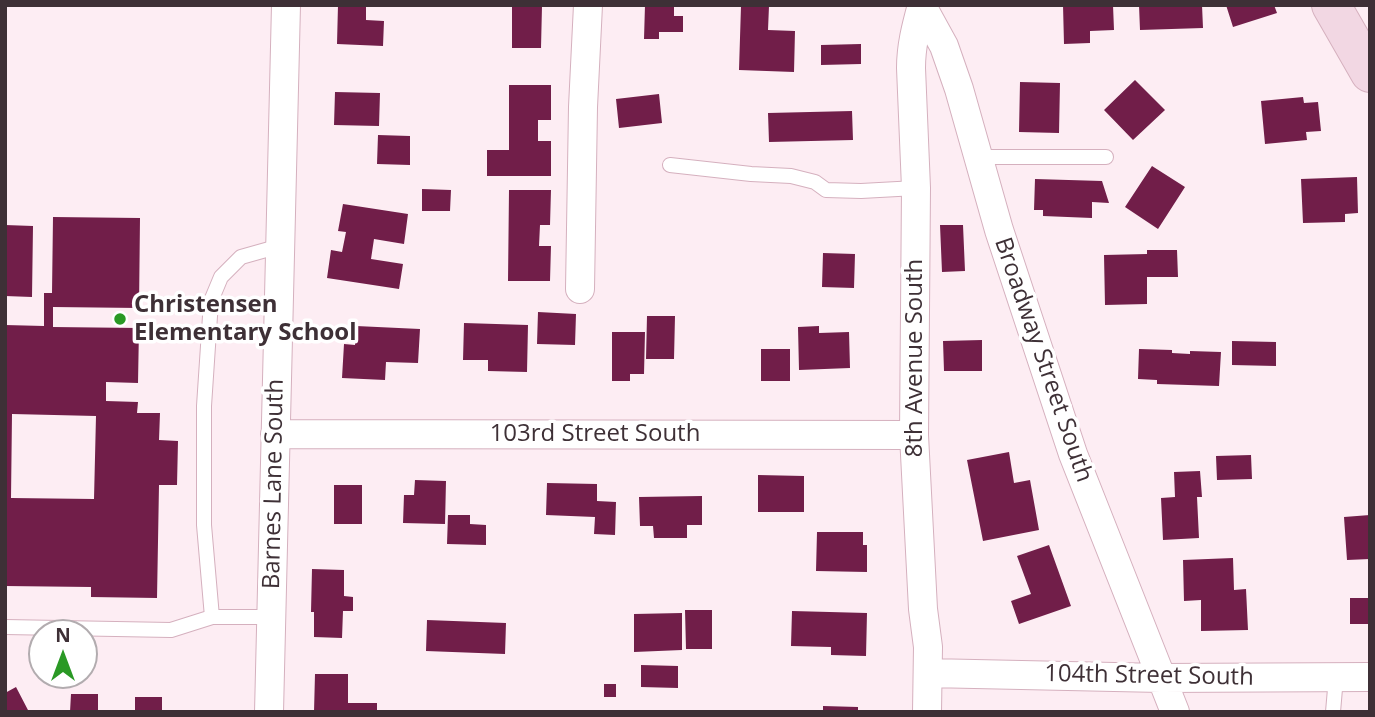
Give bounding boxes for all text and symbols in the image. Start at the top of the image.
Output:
street label: Broadway Street South [988,234,1098,486]
street label: 8th Avenue South [901,259,929,457]
place label: Christensen Elementary School [134,291,357,347]
marker: Christensen Elementary School [112,311,128,327]
street label: Barnes Lane South [258,379,290,589]
street label: 103rd Street South [490,420,700,448]
north arrow [28,619,98,689]
text: N [55,622,71,648]
street label: 104th Street South [1044,660,1254,692]

